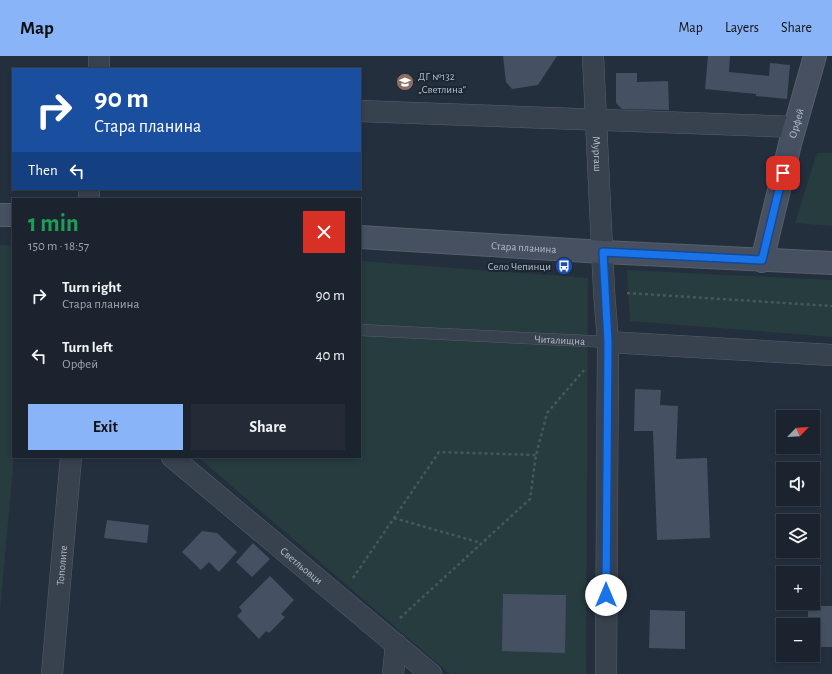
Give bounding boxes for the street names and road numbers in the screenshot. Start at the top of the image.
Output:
street label: Орфей [787,107,806,139]
street label: Мургаш [591,136,603,172]
street label: Стара планина [491,240,557,255]
street label: Читалищна [534,333,585,347]
street label: Тополите [55,545,69,586]
street label: Светльовци [278,545,324,587]

